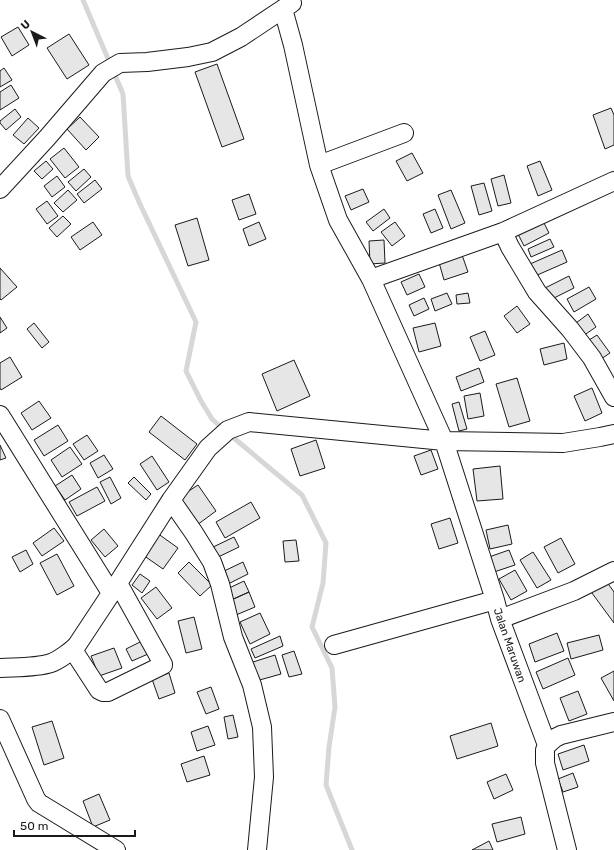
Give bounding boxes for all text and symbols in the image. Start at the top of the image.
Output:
north arrow [12,12,52,52]
text: U [18,17,33,32]
street label: Jalan Maruwan [491,606,528,684]
scale bar [14,812,135,838]
text: 50 m [20,819,48,833]

